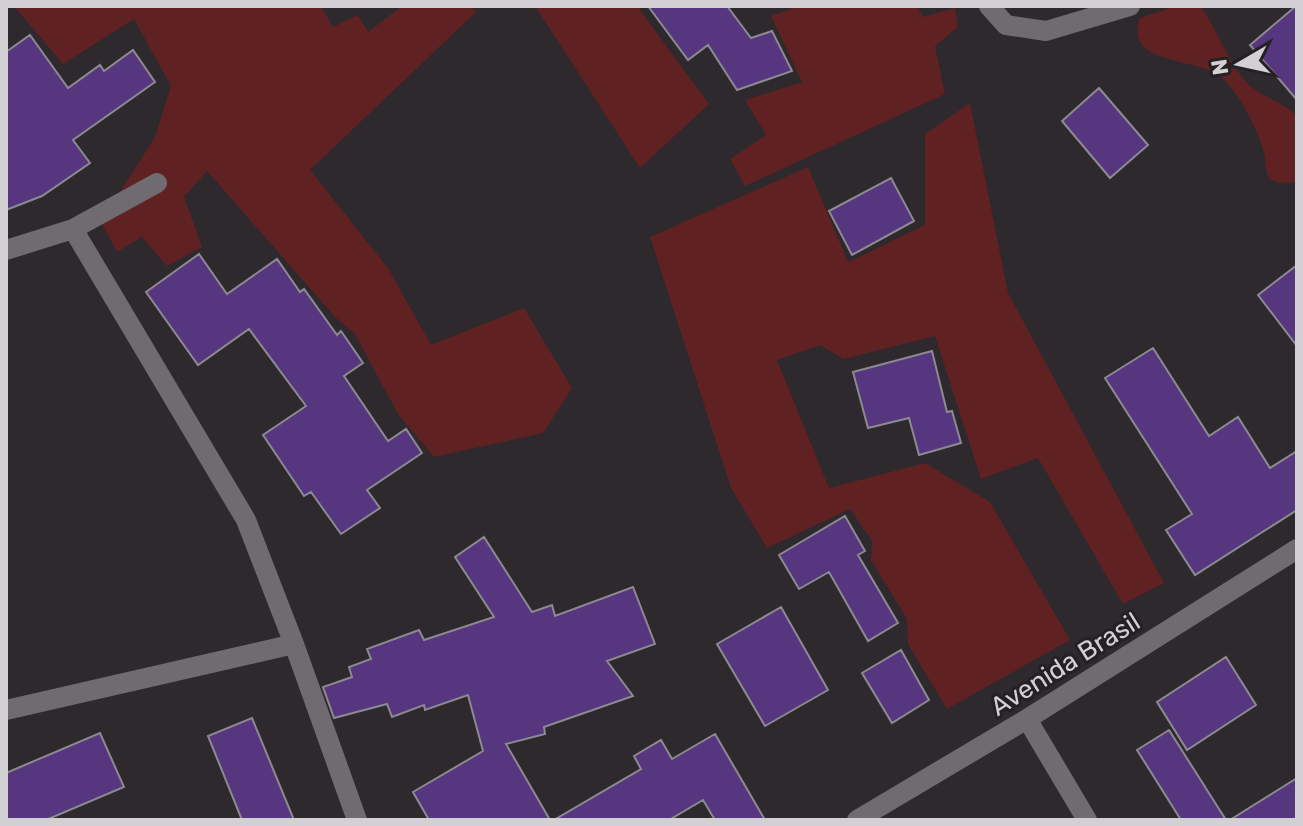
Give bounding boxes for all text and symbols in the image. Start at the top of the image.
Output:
north arrow [1199,24,1279,104]
text: N [1205,57,1234,77]
street label: Avenida Brasil [985,606,1146,723]

